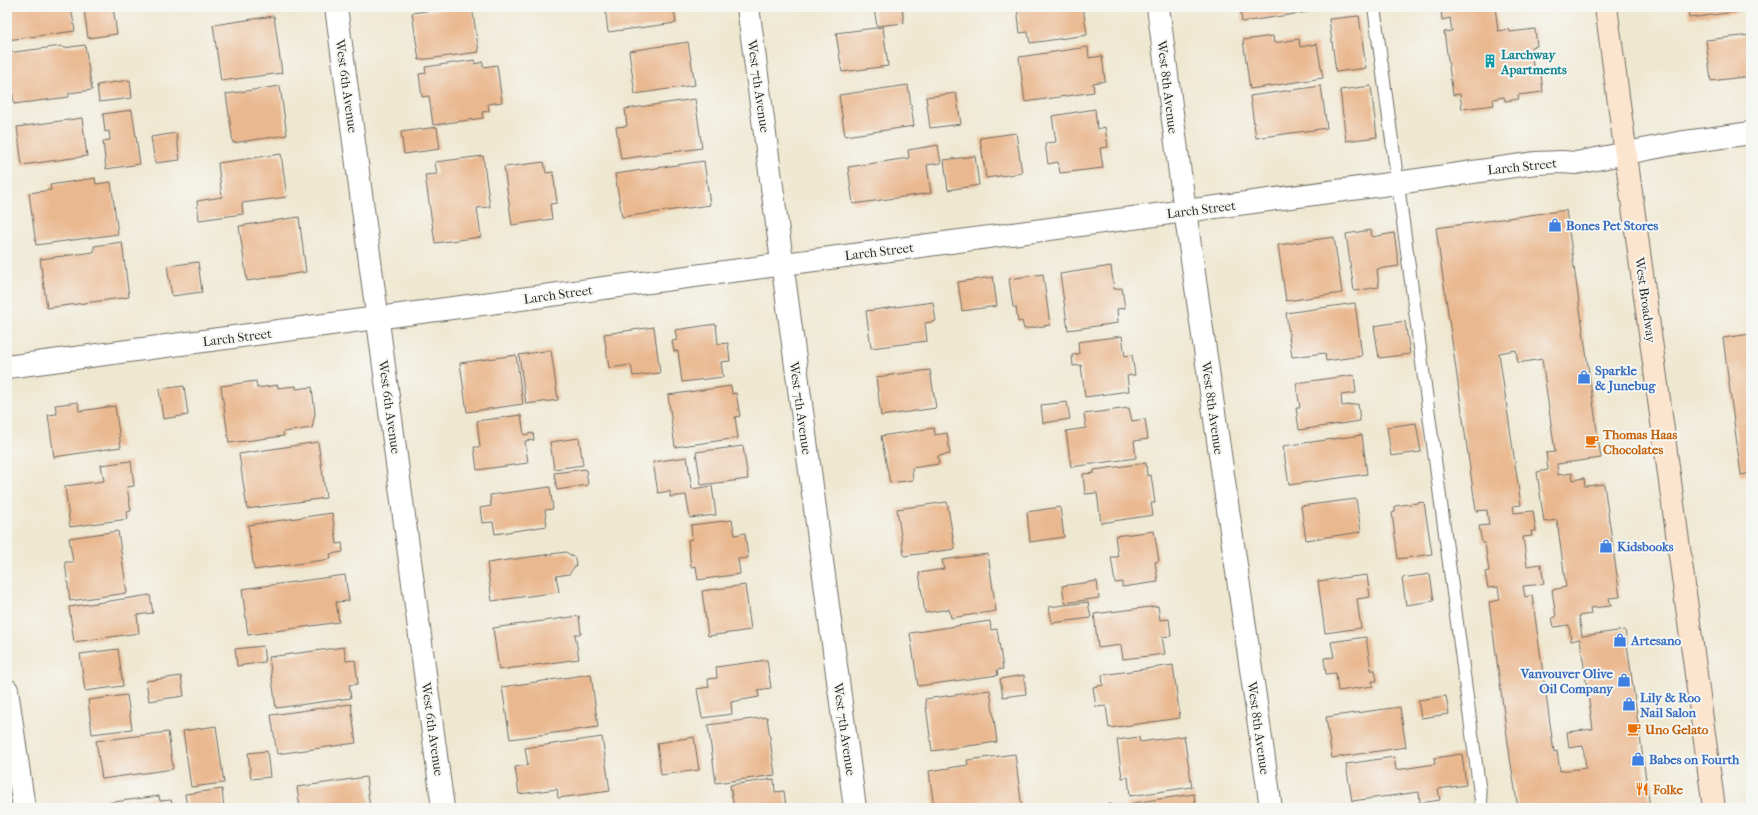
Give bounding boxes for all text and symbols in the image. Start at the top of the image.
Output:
street label: West 6th Avenue [332,37,361,134]
street label: West 7th Avenue [744,38,773,134]
street label: West 8th Avenue [1154,39,1181,135]
place label: Larchway Apartments [1500,47,1567,78]
building icon: Larchway Apartments [1482,53,1498,69]
street label: Larch Street [1487,155,1558,178]
street label: Larch Street [1166,198,1237,221]
shop icon: Bones Pet Stores [1547,217,1563,233]
place label: Bones Pet Stores [1566,218,1659,233]
street label: Larch Street [844,240,915,263]
street label: West Broadway [1632,255,1659,345]
street label: Larch Street [523,282,594,307]
street label: Larch Street [202,326,273,349]
street label: West 6th Avenue [375,358,404,455]
street label: West 7th Avenue [786,360,815,456]
street label: West 8th Avenue [1198,360,1227,456]
place label: Sparkle & Junebug [1595,363,1656,394]
shop icon: Sparkle & Junebug [1576,369,1592,385]
place label: Thomas Haas Chocolates [1602,427,1678,457]
cafe icon: Thomas Haas Chocolates [1584,433,1600,449]
shop icon: Kidsbooks [1598,538,1614,554]
place label: Kidsbooks [1617,539,1674,554]
shop icon: Artesano [1612,632,1628,648]
place label: Artesano [1630,633,1681,648]
place label: Vanvouver Olive Oil Company [1520,666,1614,697]
shop icon: Vanvouver Olive Oil Company [1616,672,1632,688]
street label: West 6th Avenue [418,680,447,777]
street label: West 8th Avenue [1244,680,1273,776]
street label: West 7th Avenue [830,681,859,777]
place label: Lily & Roo Nail Salon [1640,690,1701,720]
shop icon: Lily & Roo Nail Salon [1621,696,1637,712]
cafe icon: Uno Gelato [1626,721,1642,737]
place label: Uno Gelato [1644,722,1709,737]
shop icon: Babes on Fourth [1630,751,1646,767]
place label: Babes on Fourth [1649,752,1740,767]
restaurant icon: Folke [1634,781,1650,797]
place label: Folke [1652,782,1684,797]

